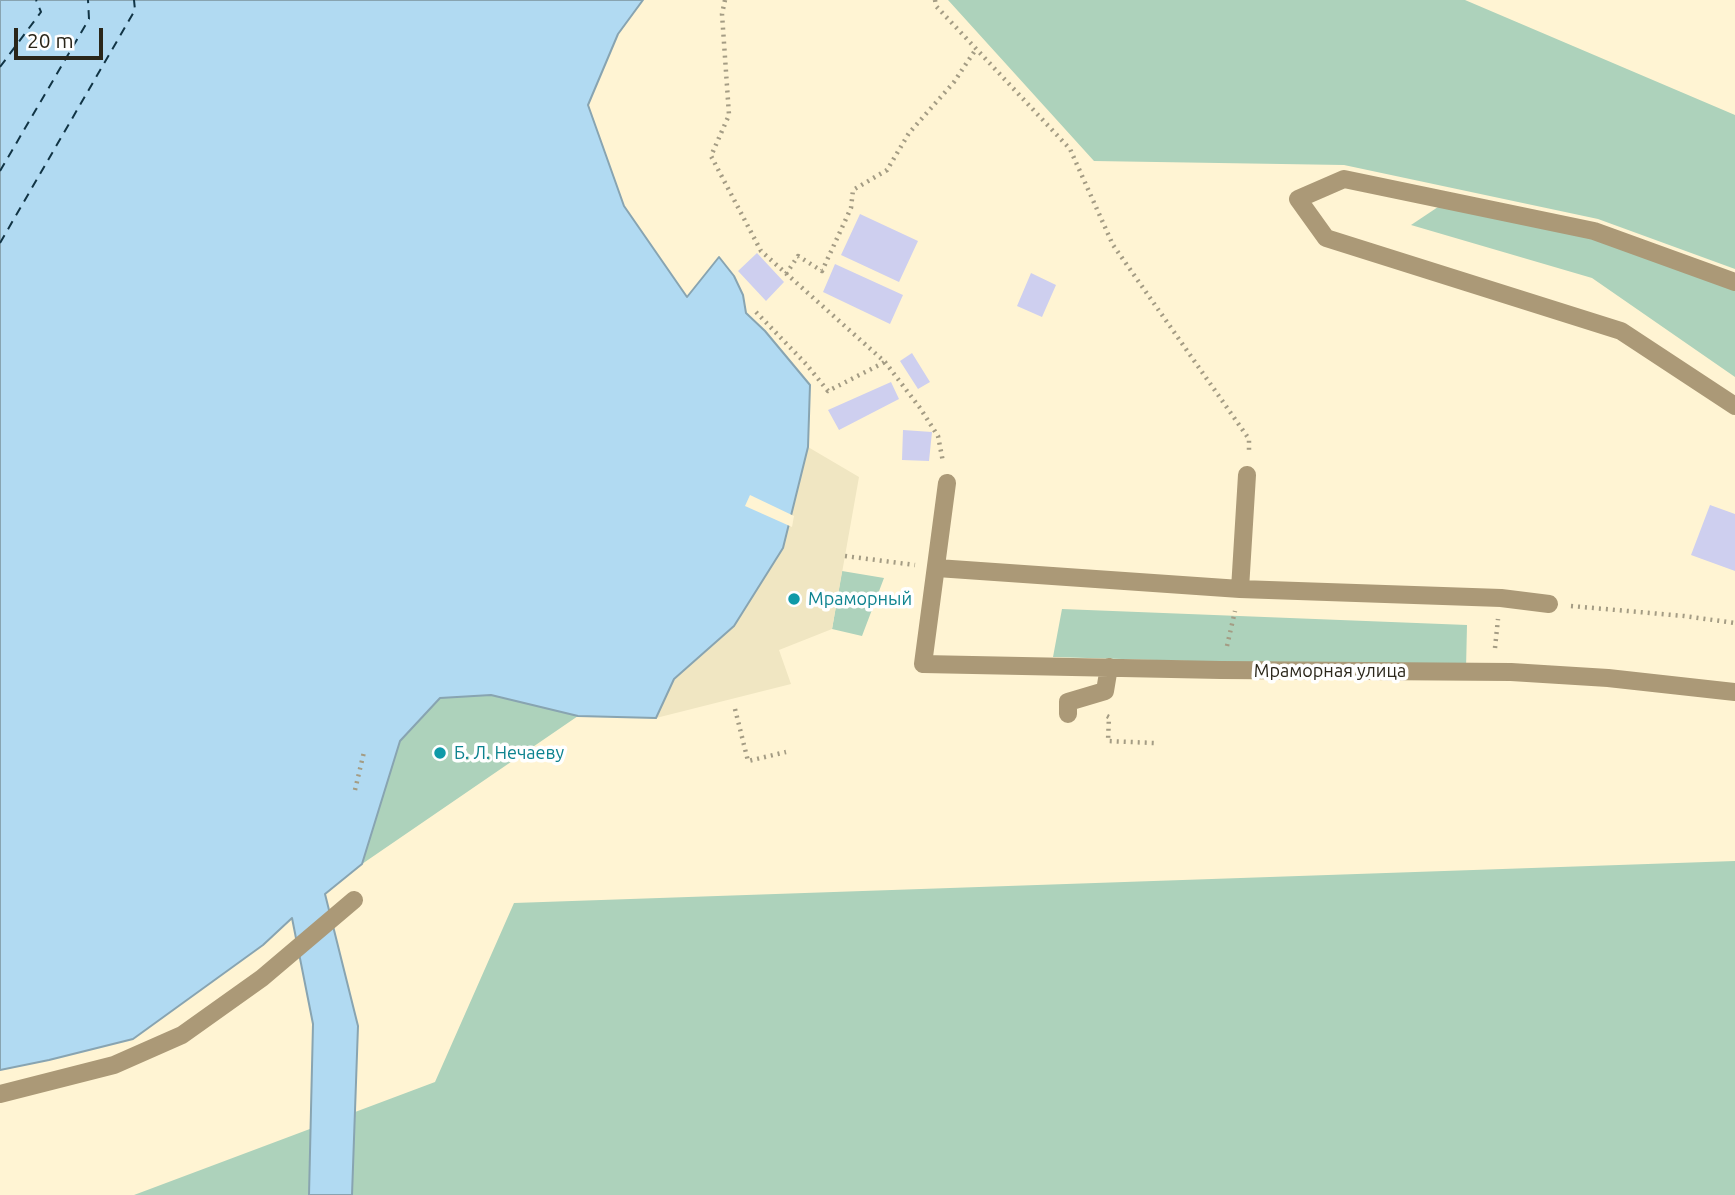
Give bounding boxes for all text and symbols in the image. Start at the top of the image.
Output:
scale bar [18,14,107,58]
text: 20 m [27,28,74,52]
place label: Мраморный [808,588,912,610]
marker: Мраморный [786,591,802,607]
street label: Мраморная улица [1254,660,1406,682]
place label: Б. Л. Нечаеву [454,742,564,764]
marker: Б. Л. Нечаеву [432,745,448,761]

